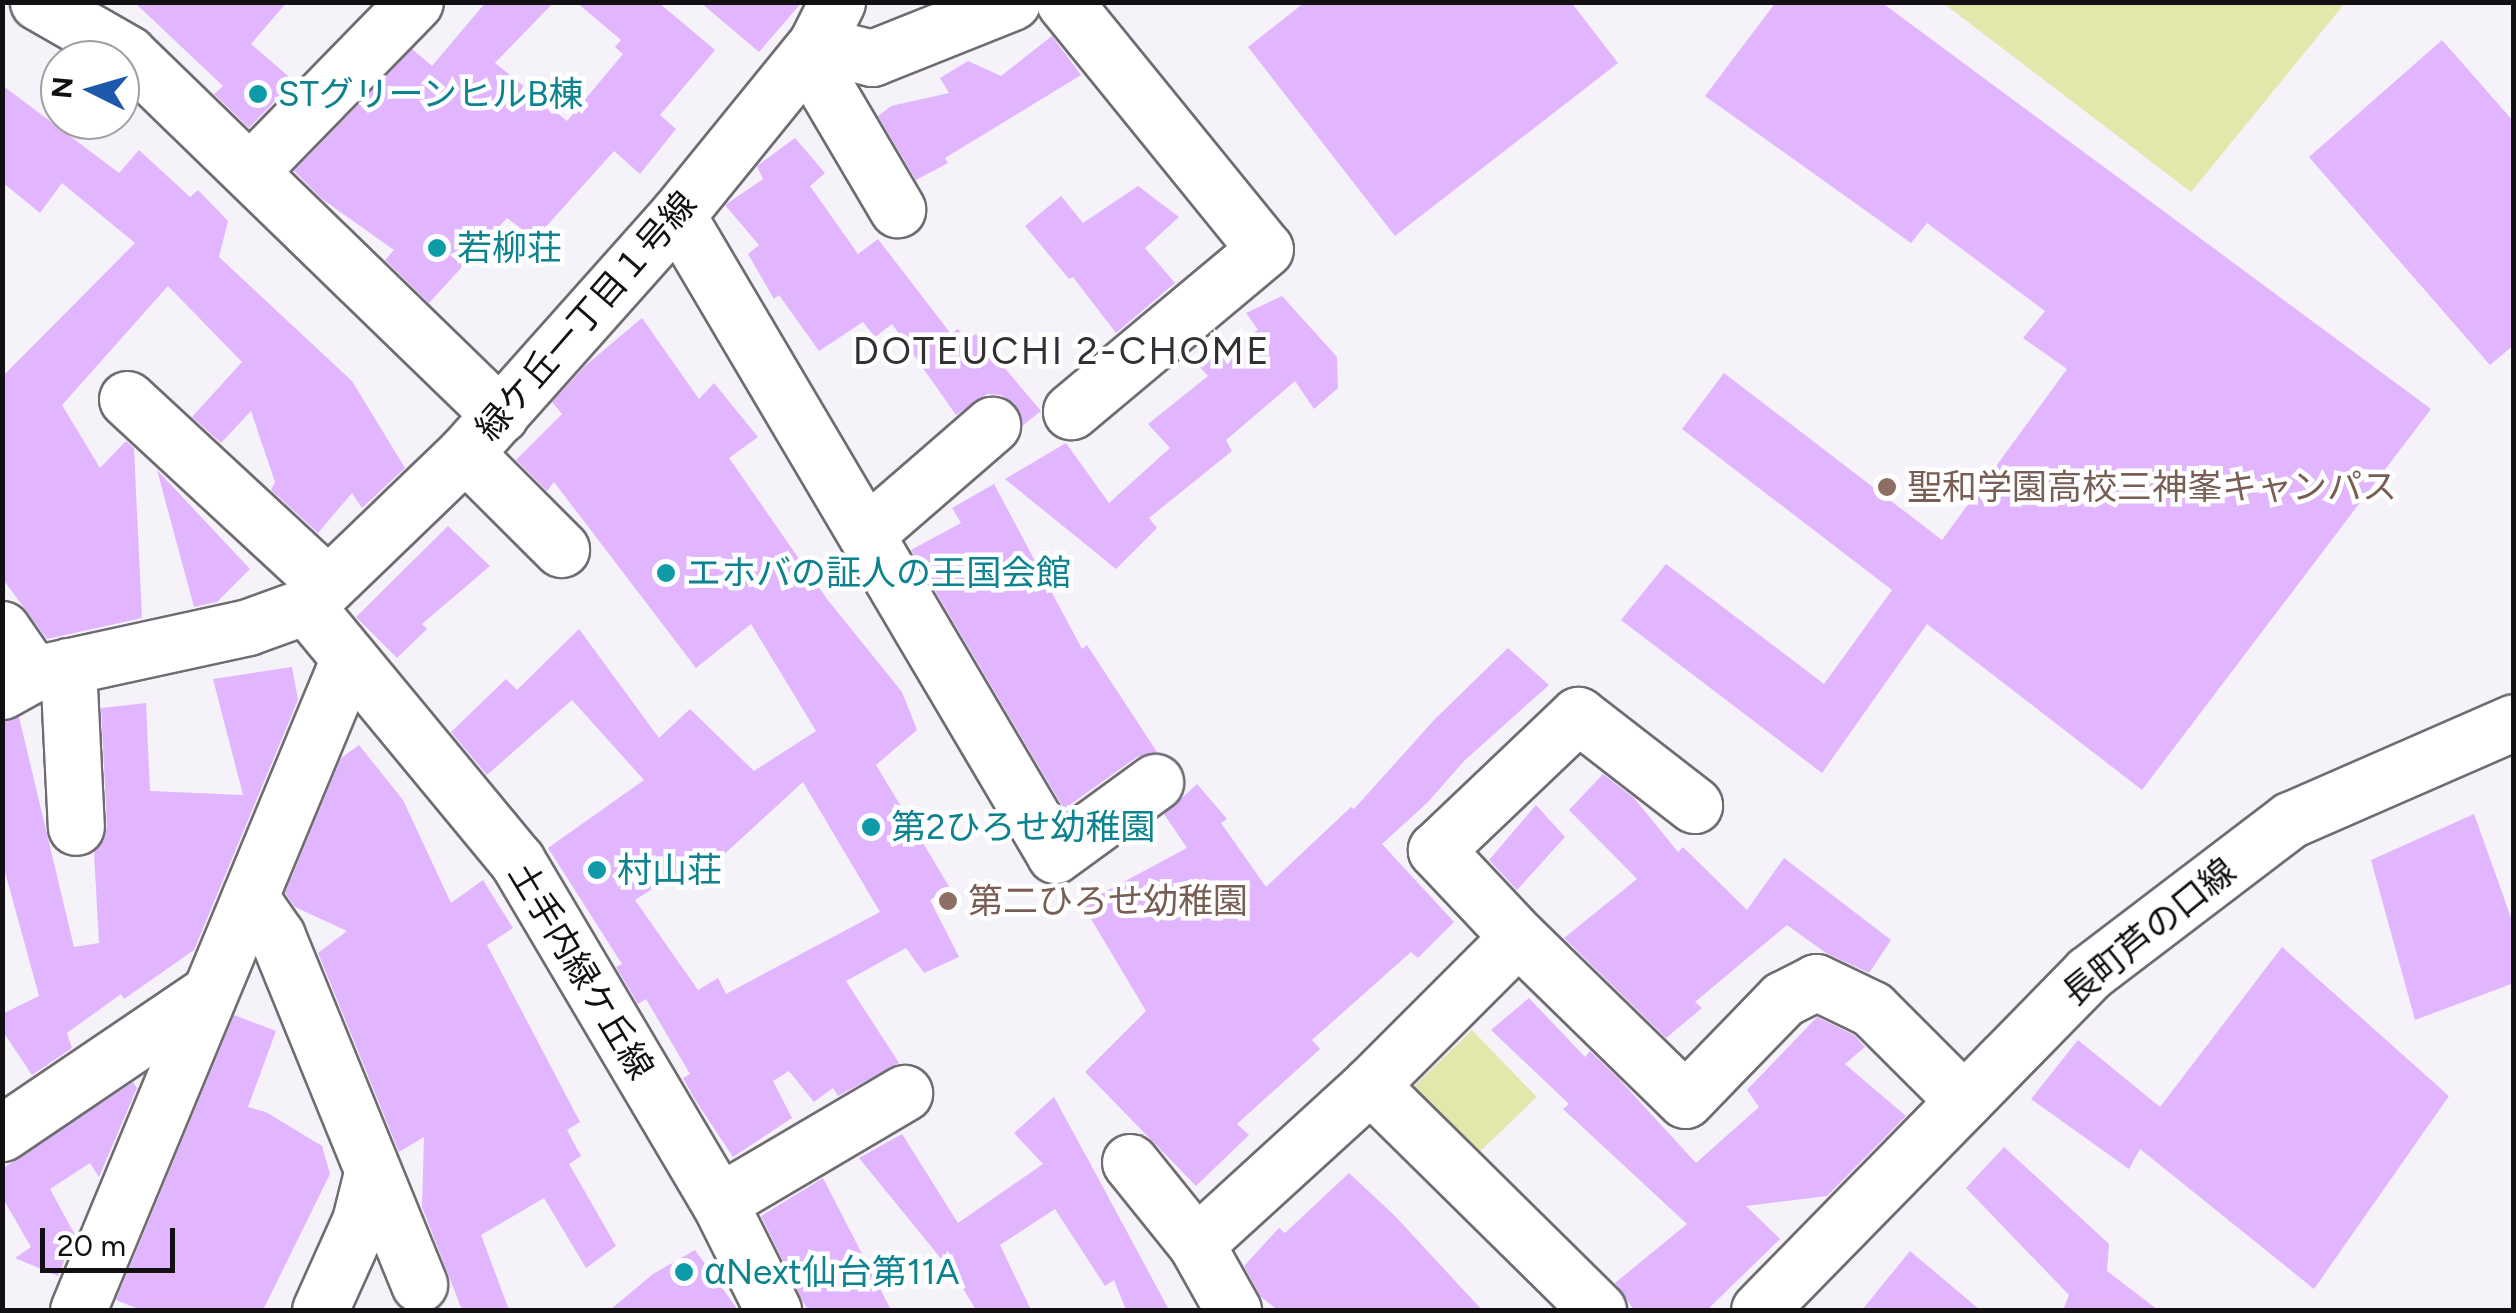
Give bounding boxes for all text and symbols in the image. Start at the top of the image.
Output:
north arrow [40,40,140,140]
place label: STグリーンヒルB棟 [278,73,585,115]
text: N [44,75,80,100]
marker: STグリーンヒルB棟 [247,83,269,105]
street label: 緑ケ丘一丁目１号線 [467,183,705,449]
place label: 若柳荘 [457,227,562,269]
marker: 若柳荘 [426,237,448,259]
district label: DOTEUCHI 2-CHOME [853,329,1271,375]
place label: 聖和学園高校三神峯キャンパス [1907,466,2397,508]
marker: 聖和学園高校三神峯キャンパス [1876,476,1898,498]
place label: エホバの証人の王国会館 [686,552,1071,594]
marker: エホバの証人の王国会館 [655,562,677,584]
place label: 第2ひろせ幼稚園 [891,806,1156,848]
marker: 第2ひろせ幼稚園 [860,816,882,838]
place label: 村山荘 [617,849,722,891]
street label: 長町芦の口線 [2054,850,2244,1014]
street label: 土手内緑ケ丘線 [500,855,662,1087]
marker: 村山荘 [586,859,608,881]
place label: 第二ひろせ幼稚園 [968,880,1248,922]
marker: 第二ひろせ幼稚園 [937,890,959,912]
scale bar [45,1208,180,1270]
text: 20 m [57,1227,126,1264]
place label: αNext仙台第11A [704,1251,959,1293]
marker: αNext仙台第11A [673,1261,695,1283]

